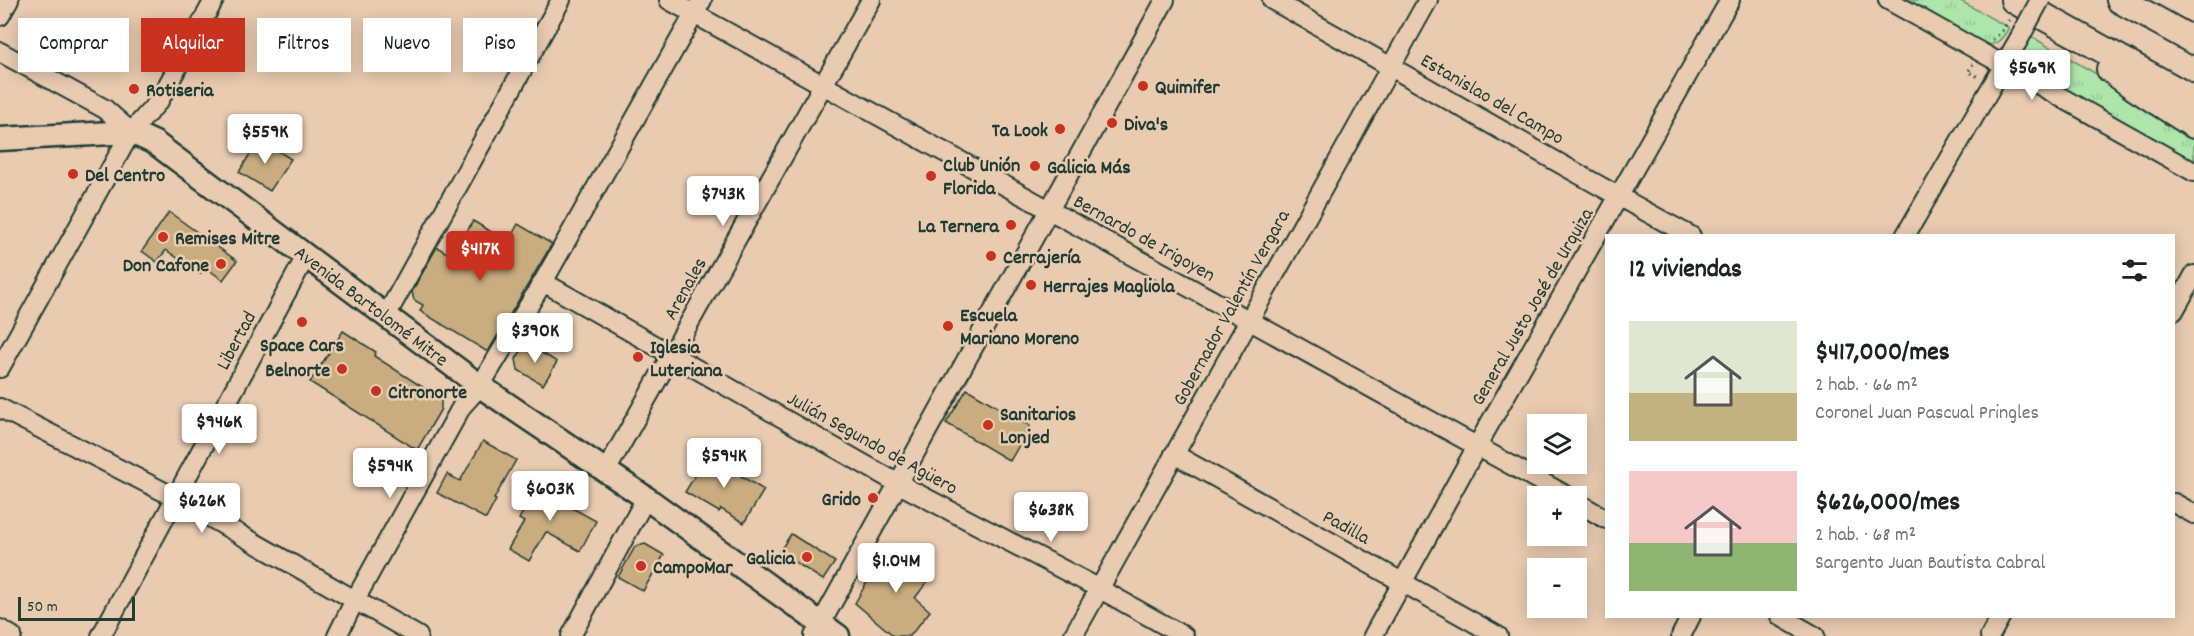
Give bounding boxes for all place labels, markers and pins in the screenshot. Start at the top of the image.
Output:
pin: $569K [1990,50,2074,101]
place label: Quimifer [1155,75,1220,103]
place label: Rotiseria [146,78,214,106]
marker: Quimifer [1136,79,1150,93]
marker: Rotiseria [127,82,141,96]
place label: Diva's [1124,112,1168,140]
pin: $559K [223,114,307,165]
marker: Diva's [1105,116,1119,130]
place label: Ta Look [992,118,1048,146]
marker: Ta Look [1053,122,1067,136]
place label: Club Unión Florida [943,153,1020,204]
place label: Galicia Más [1047,155,1131,183]
marker: Galicia Más [1028,159,1042,173]
place label: Del Centro [85,163,165,191]
marker: Del Centro [66,167,80,181]
marker: Club Unión Florida [924,169,938,183]
pin: $743K [681,176,765,227]
place label: La Ternera [918,214,1000,242]
marker: La Ternera [1004,218,1018,232]
place label: Remises Mitre [175,226,280,254]
marker: Remises Mitre [156,230,170,244]
pin: $417K [438,231,522,282]
place label: Cerrajería [1003,245,1081,273]
marker: Cerrajería [984,249,998,263]
place label: Don Cafone [123,253,209,281]
marker: Don Cafone [214,257,228,271]
place label: Herrajes Magliola [1043,274,1175,302]
marker: Herrajes Magliola [1024,278,1038,292]
place label: Escuela Mariano Moreno [960,303,1079,354]
pin: $390K [493,313,577,364]
marker: Space Cars [295,315,309,329]
marker: Escuela Mariano Moreno [941,319,955,333]
place label: Space Cars [260,333,344,361]
place label: Iglesia Luteriana [650,335,723,386]
marker: Iglesia Luteriana [631,350,645,364]
place label: Belnorte [265,358,330,386]
marker: Belnorte [335,362,349,376]
place label: Citronorte [388,380,467,408]
marker: Citronorte [369,384,383,398]
place label: Sanitarios Lonjed [1000,402,1076,453]
pin: $946K [177,404,261,455]
marker: Sanitarios Lonjed [981,418,995,432]
pin: $594K [682,438,766,489]
pin: $594K [348,448,432,499]
pin: $603K [508,471,592,522]
pin: $626K [160,483,244,534]
place label: Grido [822,487,861,515]
marker: Grido [866,491,880,505]
pin: $638K [1009,492,1093,543]
pin: $1.04M [847,543,945,594]
place label: Galicia [746,546,796,574]
marker: Galicia [800,550,814,564]
place label: CampoMar [653,555,733,583]
marker: CampoMar [634,559,648,573]

